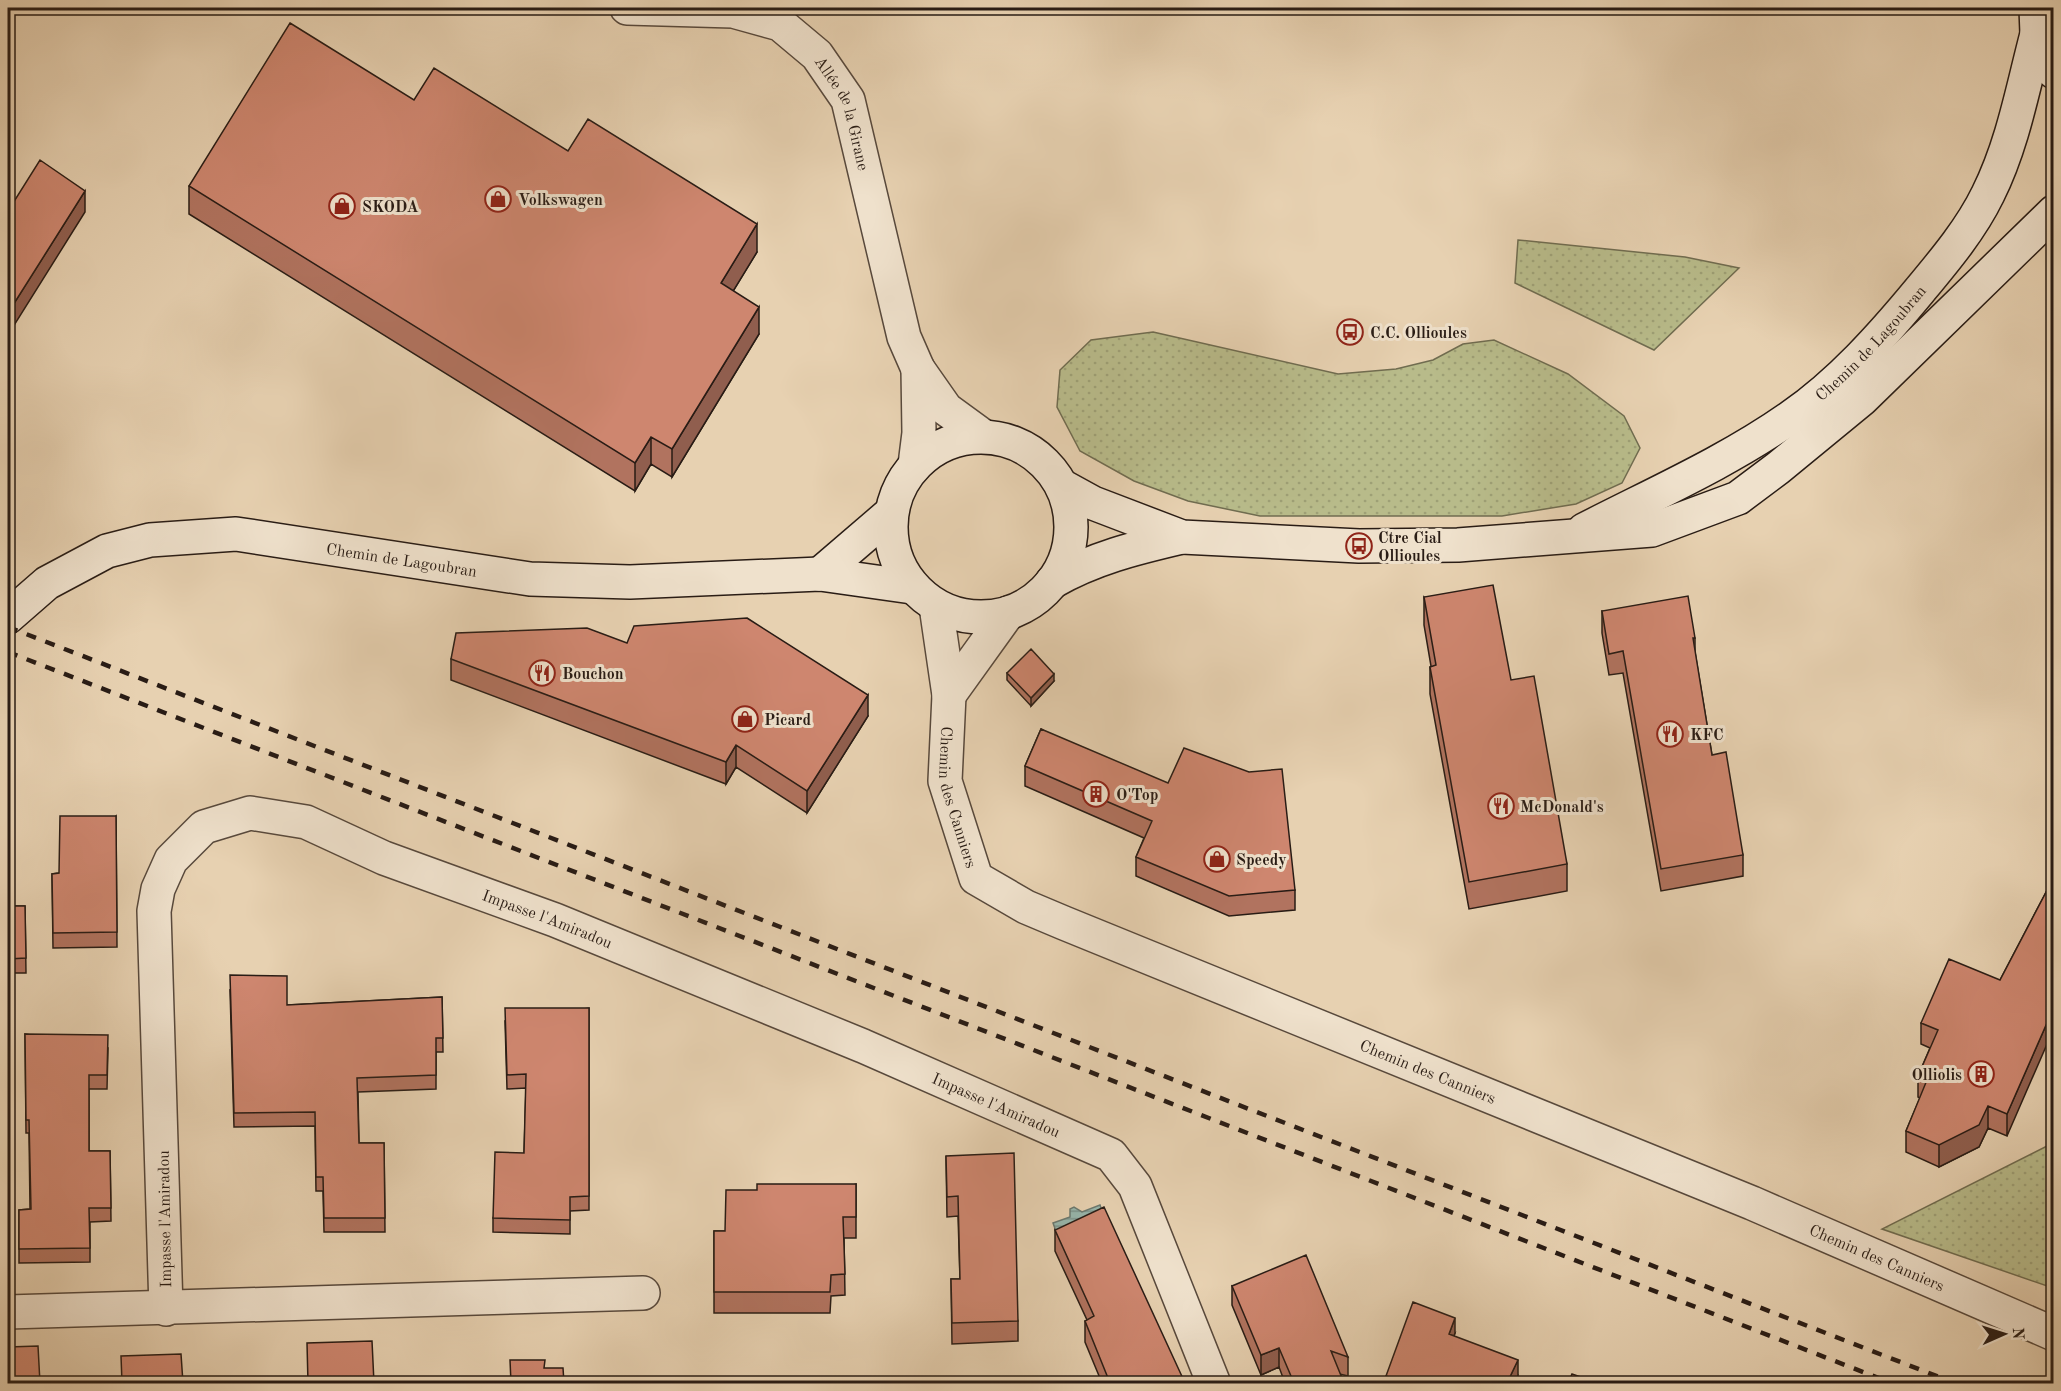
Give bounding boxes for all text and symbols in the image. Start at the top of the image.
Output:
street label: Allée de la Girane [811,54,870,172]
shop icon: Volkswagen [483,184,513,214]
shop icon: SKODA [327,191,357,221]
place label: Volkswagen [518,193,603,209]
place label: SKODA [362,200,418,216]
street label: Chemin de Lagoubran [1813,283,1930,405]
bus stop icon: C.C. Ollioules [1335,317,1365,347]
place label: C.C. Ollioules [1370,326,1467,342]
bus stop icon: Ctre Cial Ollioules [1344,531,1374,561]
place label: Ctre Cial Ollioules [1378,531,1442,565]
street label: Chemin de Lagoubran [325,542,478,581]
restaurant icon: Bouchon [527,658,557,688]
place label: Bouchon [562,667,624,683]
shop icon: Picard [730,704,760,734]
place label: Picard [764,713,812,729]
restaurant icon: KFC [1655,719,1685,749]
street label: Chemin des Canniers [935,726,978,870]
place label: KFC [1690,728,1724,744]
building icon: O'Top [1081,779,1111,809]
place label: O'Top [1116,788,1158,804]
restaurant icon: McDonald's [1486,791,1516,821]
place label: McDonald's [1520,800,1604,816]
shop icon: Speedy [1202,844,1232,874]
place label: Speedy [1236,853,1287,869]
street label: Impasse l'Amiradou [480,888,614,953]
street label: Chemin des Canniers [1357,1038,1498,1108]
building icon: Olliolis [1966,1059,1996,1089]
place label: Olliolis [1911,1068,1962,1084]
street label: Impasse l'Amiradou [929,1071,1062,1142]
street label: Impasse l'Amiradou [157,1150,175,1288]
street label: Chemin des Canniers [1806,1223,1946,1295]
north arrow [1974,1304,2034,1364]
text: N [2009,1327,2025,1341]

